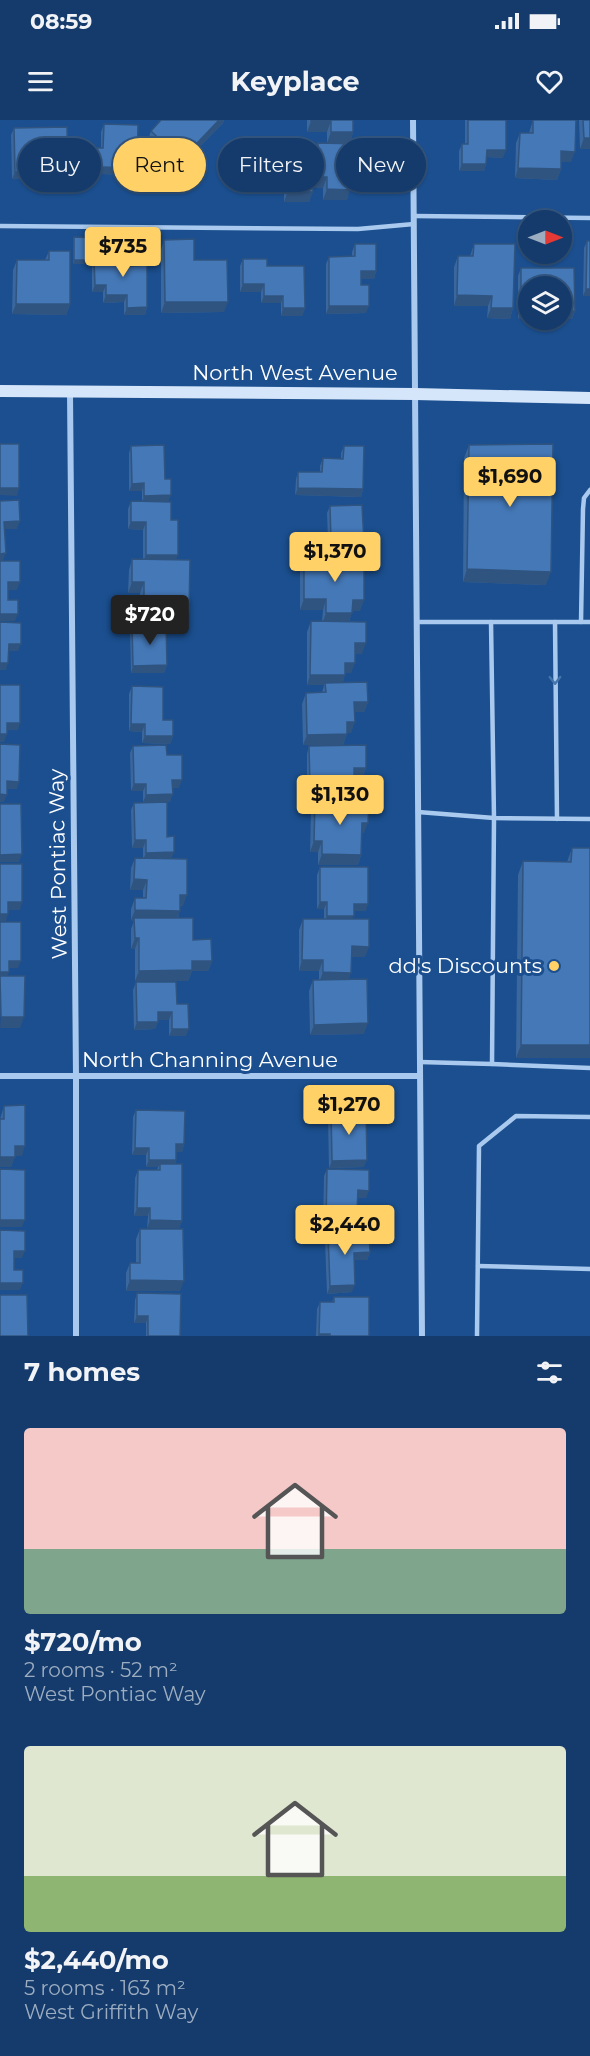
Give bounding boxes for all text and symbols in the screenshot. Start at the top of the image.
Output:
text: 08:59 [30,8,92,35]
icon: menu [24,65,57,98]
text: Keyplace [231,65,359,98]
icon: heart [533,65,566,98]
chip: Buy [18,138,101,192]
chip: Rent [113,138,206,192]
chip: Filters [218,138,324,192]
chip: New [336,138,426,192]
north arrow [518,210,572,264]
map controls [518,210,572,330]
pin: $735 [87,227,159,278]
text: $735 [99,234,147,258]
button: layers [518,276,572,330]
street label: North West Avenue [192,360,398,385]
pin: $1,690 [461,457,559,508]
text: $1,690 [478,464,542,488]
pin: $1,370 [286,532,384,583]
text: $1,370 [303,539,367,563]
pin: $720 [114,595,186,646]
text: $720 [125,602,175,626]
one-way arrow [549,676,562,685]
street label: West Pontiac Way [43,768,72,960]
pin: $1,130 [291,775,389,826]
text: $1,130 [311,782,369,806]
place label: dd's Discounts [388,953,542,978]
marker: dd's Discounts [547,959,561,973]
street label: North Channing Avenue [82,1047,338,1072]
pin: $1,270 [300,1085,398,1136]
text: $1,270 [317,1092,381,1116]
pin: $2,440 [296,1205,394,1256]
text: $2,440 [309,1212,381,1236]
text: 7 homes [24,1356,140,1388]
icon: filters [533,1356,566,1389]
icon: home [241,1467,349,1575]
text: $720/mo [24,1626,142,1658]
text: 2 rooms · 52 m² [24,1658,178,1682]
text: West Pontiac Way [24,1682,206,1706]
icon: home [241,1785,349,1893]
text: $2,440/mo [24,1944,169,1976]
text: 5 rooms · 163 m² [24,1976,186,2000]
text: West Griffith Way [24,2000,198,2024]

